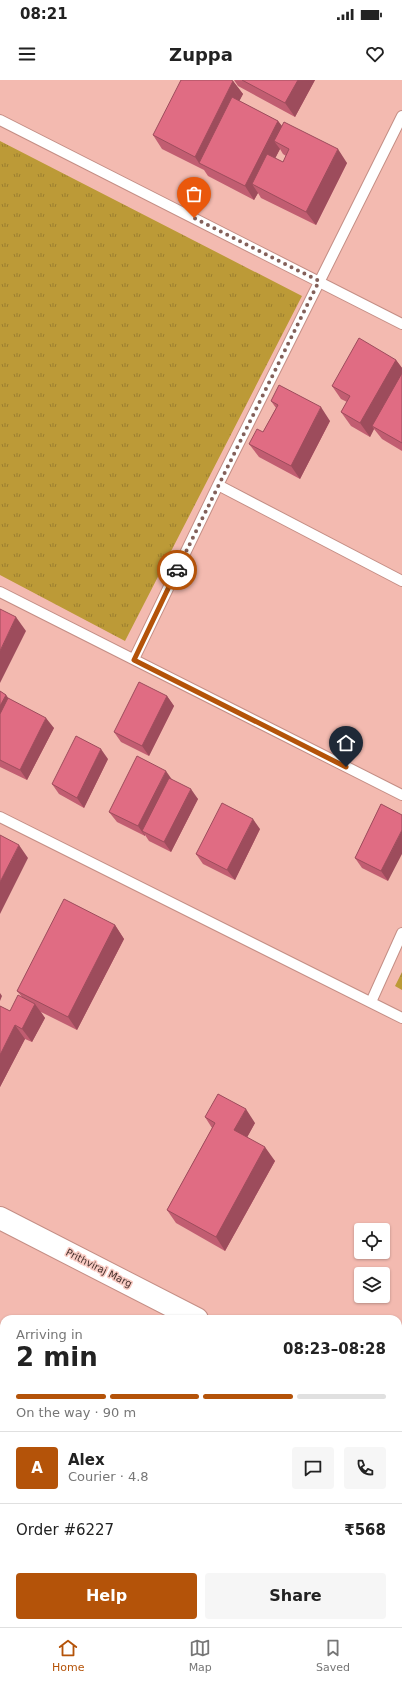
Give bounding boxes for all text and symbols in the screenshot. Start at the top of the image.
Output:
text: 08:21 [20,5,68,23]
icon: menu [16,43,38,65]
icon: heart [364,43,386,65]
text: Zuppa [169,44,233,65]
pin [177,177,211,218]
icon: bag [183,183,205,205]
courier [157,550,197,590]
icon: car [166,559,188,581]
pin [329,726,363,767]
icon: home [335,732,357,754]
map controls [354,1223,390,1303]
button: locate [354,1223,390,1259]
street label: Prithviraj Marg [64,1247,134,1289]
button: layers [354,1267,390,1303]
text: Arriving in [16,1327,83,1342]
text: 08:23–08:28 [283,1340,386,1358]
text: 2 min [16,1342,98,1372]
text: On the way · 90 m [16,1405,136,1420]
button: chat [292,1447,334,1489]
button: phone [344,1447,386,1489]
text: Alex [68,1451,105,1469]
text: A [31,1459,43,1477]
text: Courier · 4.8 [68,1469,149,1484]
text: Order #6227 [16,1521,114,1539]
text: ₹568 [344,1521,386,1539]
button: Help [16,1573,197,1619]
button: Share [205,1573,386,1619]
tab: Home [52,1637,85,1674]
tab: Map [189,1637,212,1674]
tab: Saved [316,1637,350,1674]

